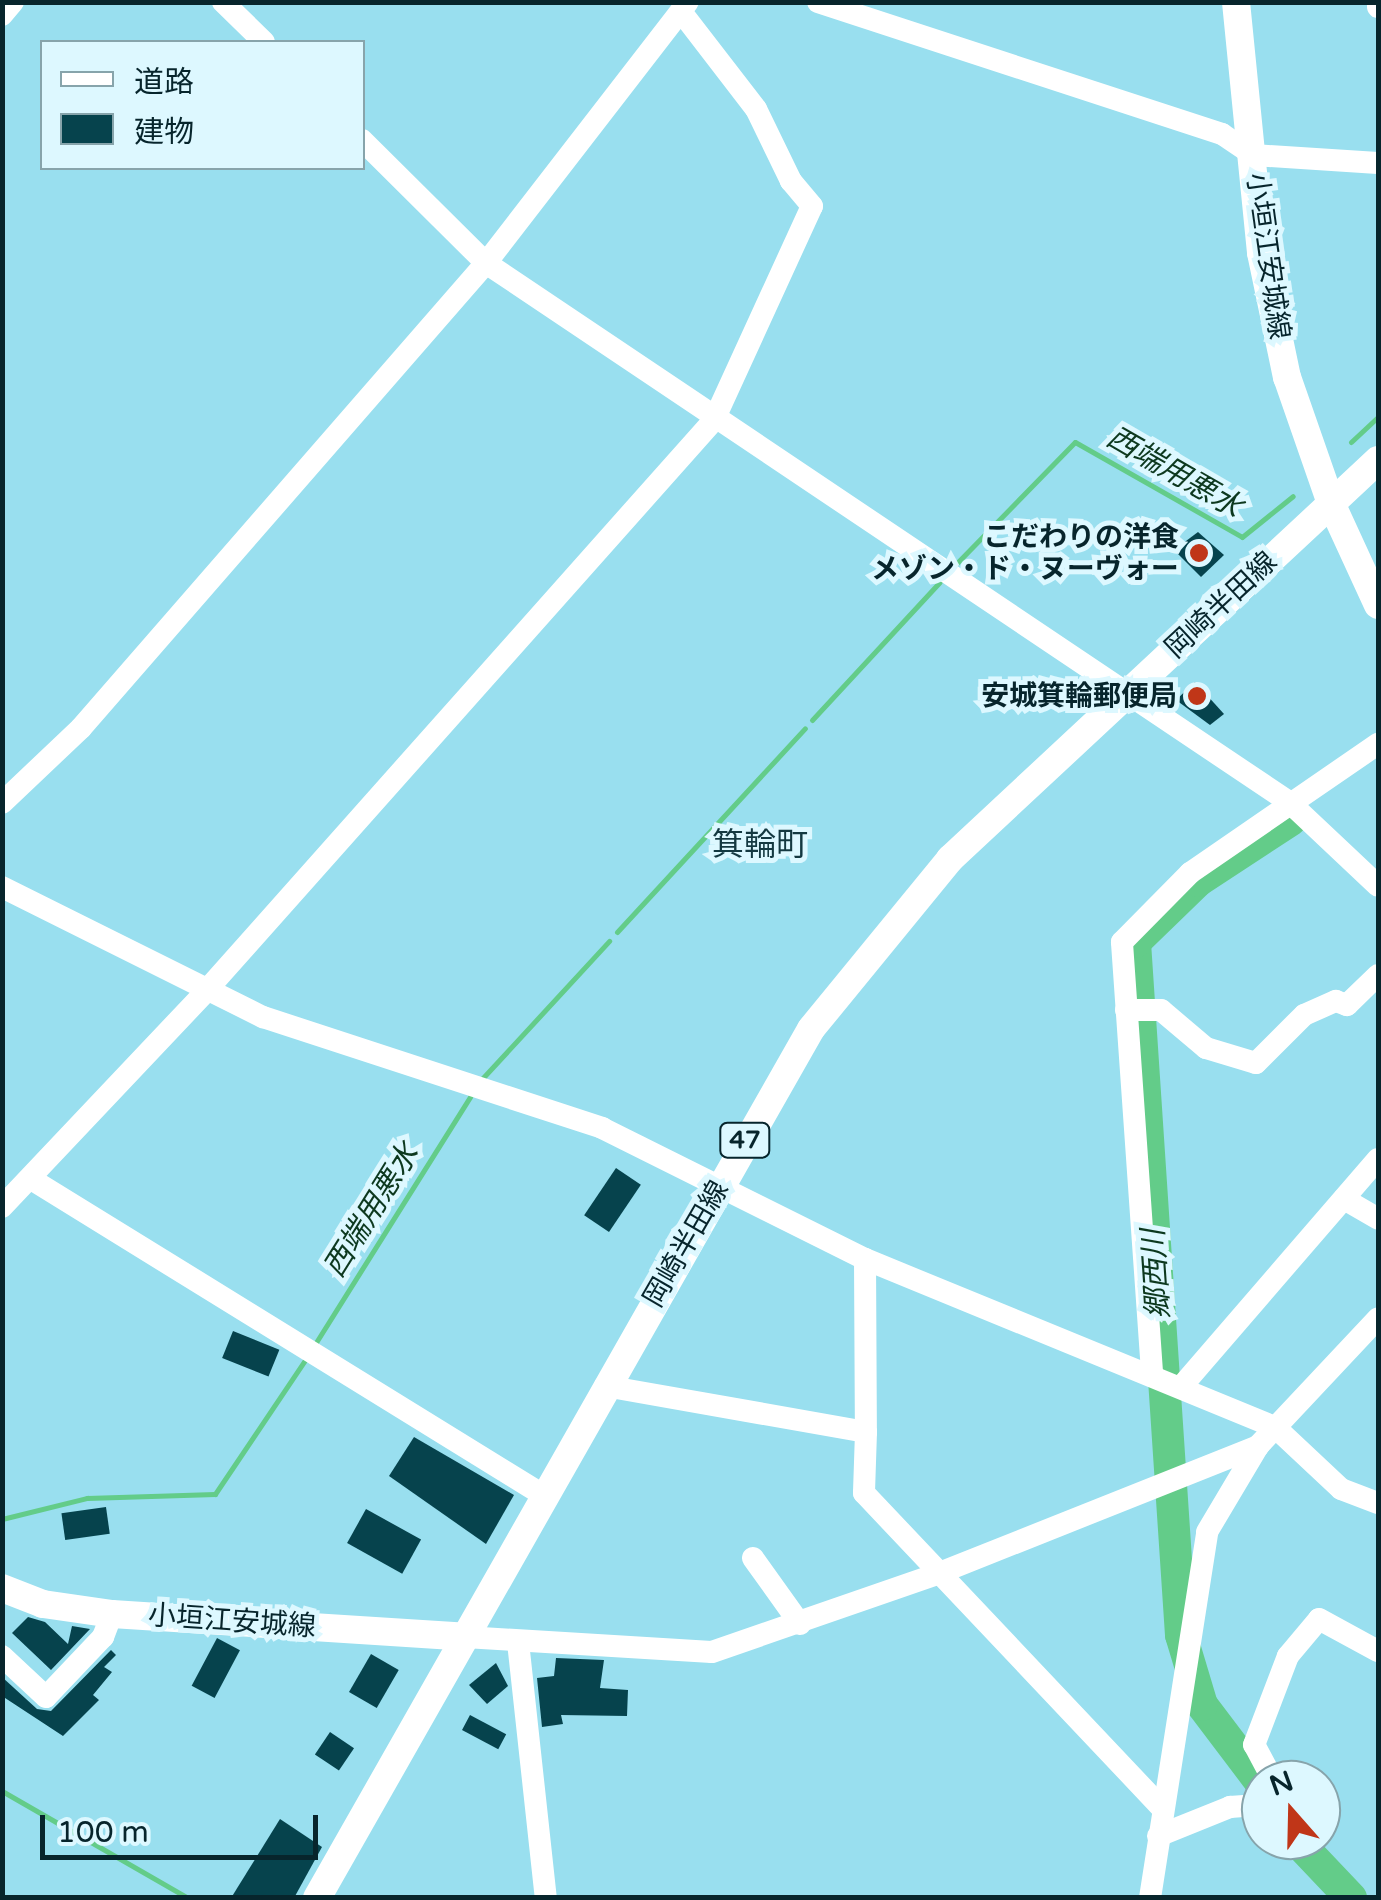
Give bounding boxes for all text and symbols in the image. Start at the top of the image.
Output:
legend [40,40,365,170]
text: 道路 [134,64,194,101]
text: 建物 [134,114,194,151]
street label: 小垣江安城線 [1240,170,1296,342]
water label: 西端用悪水 [1100,420,1248,526]
place label: こだわりの洋食 メゾン・ド・ヌーヴォー [871,520,1179,586]
marker: こだわりの洋食 メゾン・ド・ヌーヴォー [1188,542,1210,564]
street label: 岡崎半田線 [1158,545,1284,665]
place label: 安城箕輪郵便局 [981,679,1177,713]
marker: 安城箕輪郵便局 [1186,685,1208,707]
district label: 箕輪町 [712,826,808,864]
road number: 47 [718,1120,772,1160]
water label: 西端用悪水 [317,1138,427,1284]
street label: 岡崎半田線 [636,1175,736,1313]
water label: 郷西川 [1136,1228,1178,1320]
street label: 小垣江安城線 [147,1598,317,1644]
north arrow [1241,1760,1341,1860]
text: N [1265,1764,1298,1804]
scale bar [45,1795,322,1857]
text: 100 m [57,1814,149,1851]

